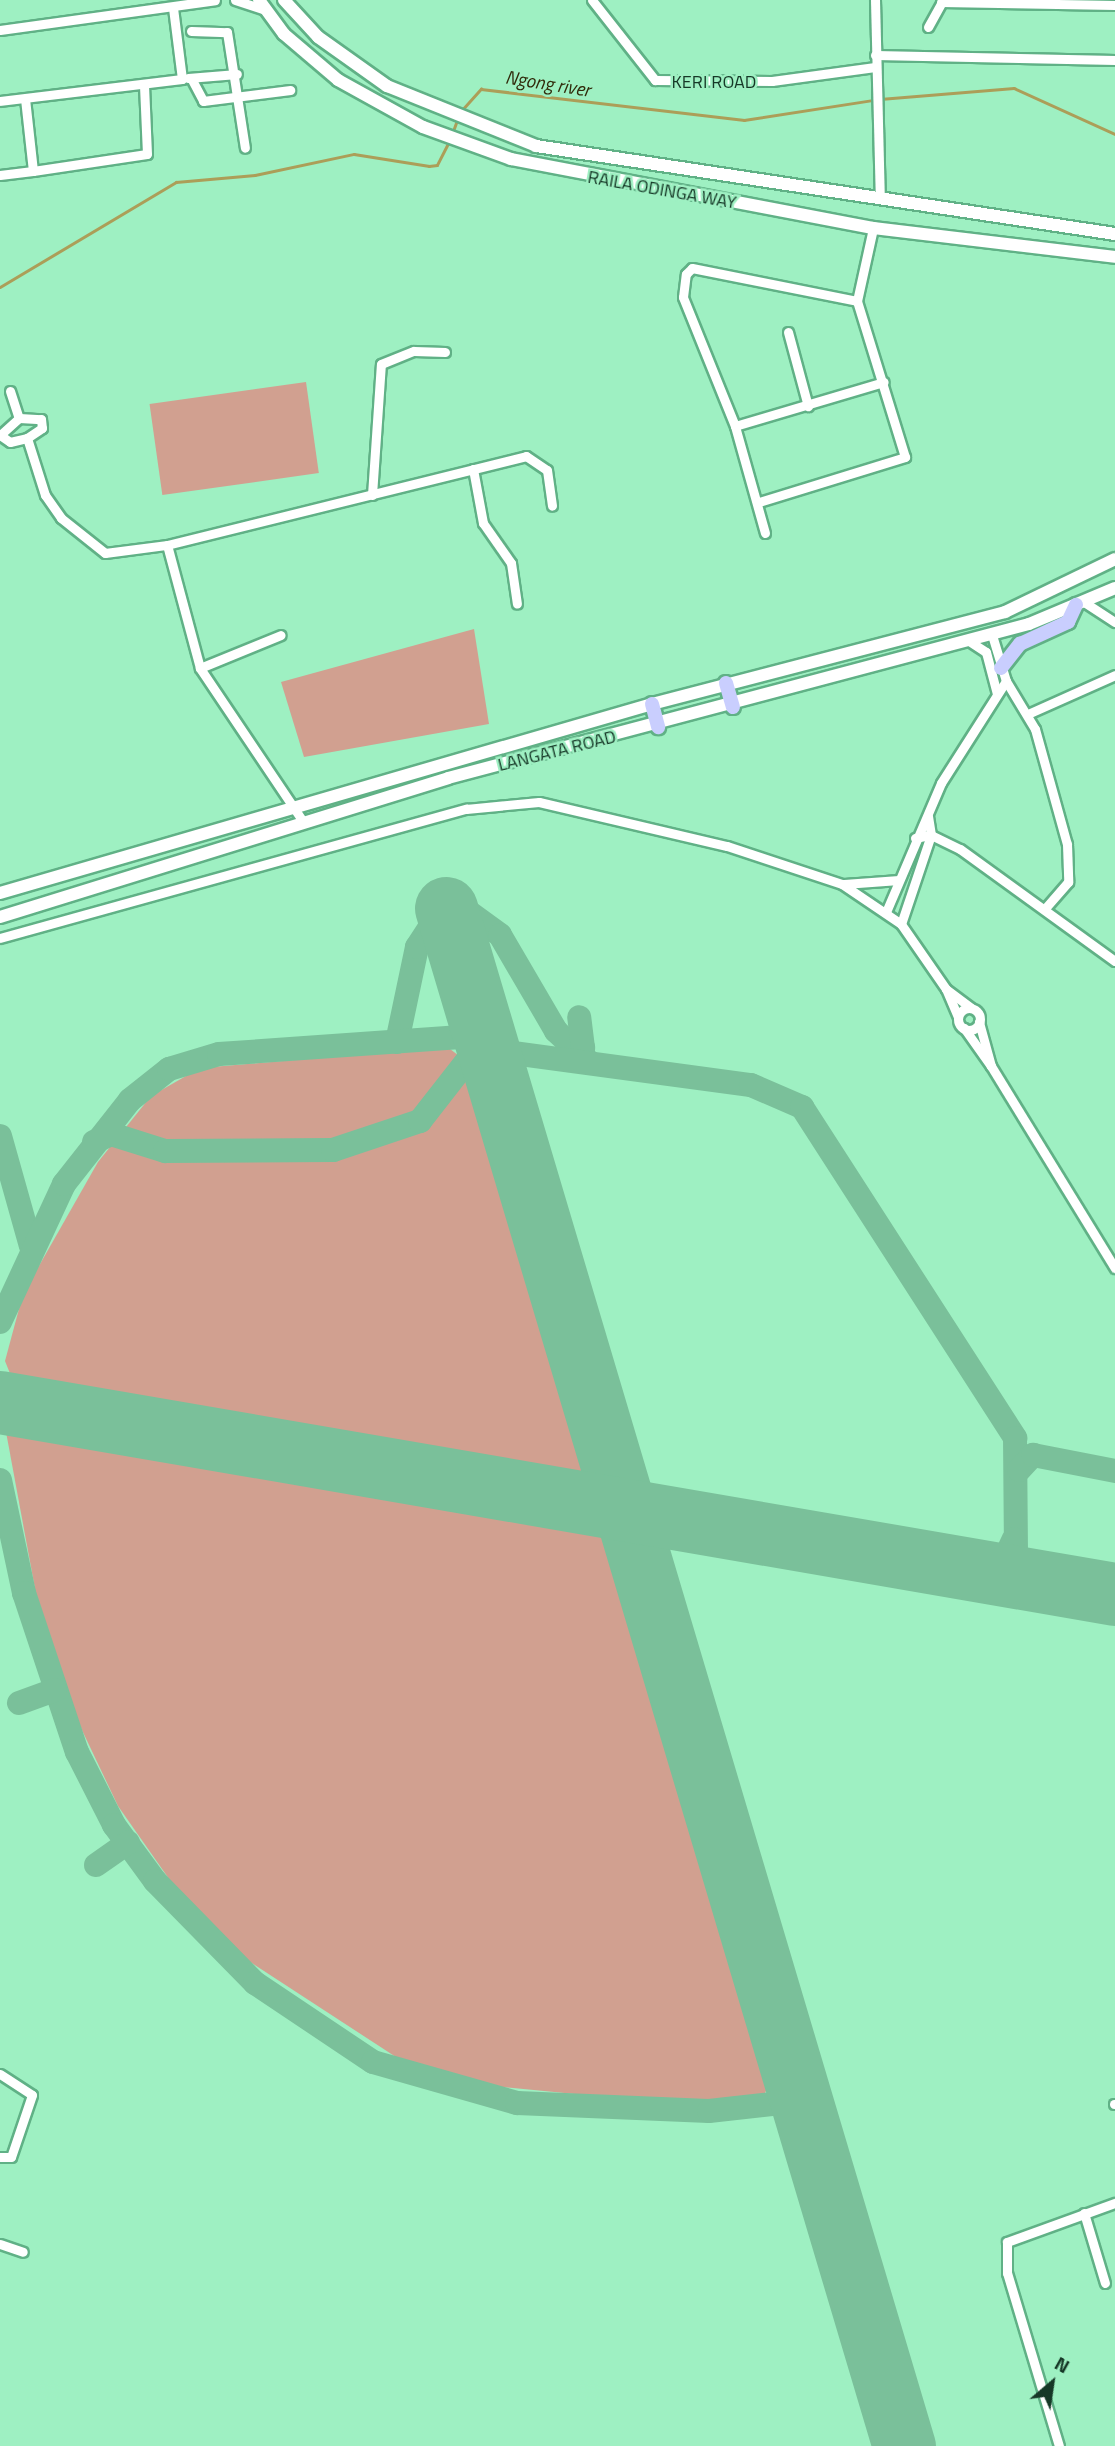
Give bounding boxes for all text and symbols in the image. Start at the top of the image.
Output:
water label: Ngong river [504,65,592,101]
street label: KERI ROAD [672,71,756,93]
street label: RAILA ODINGA WAY [586,166,738,214]
street label: LANGATA ROAD [496,726,618,776]
north arrow [1017,2348,1087,2418]
text: N [1050,2348,1075,2380]

